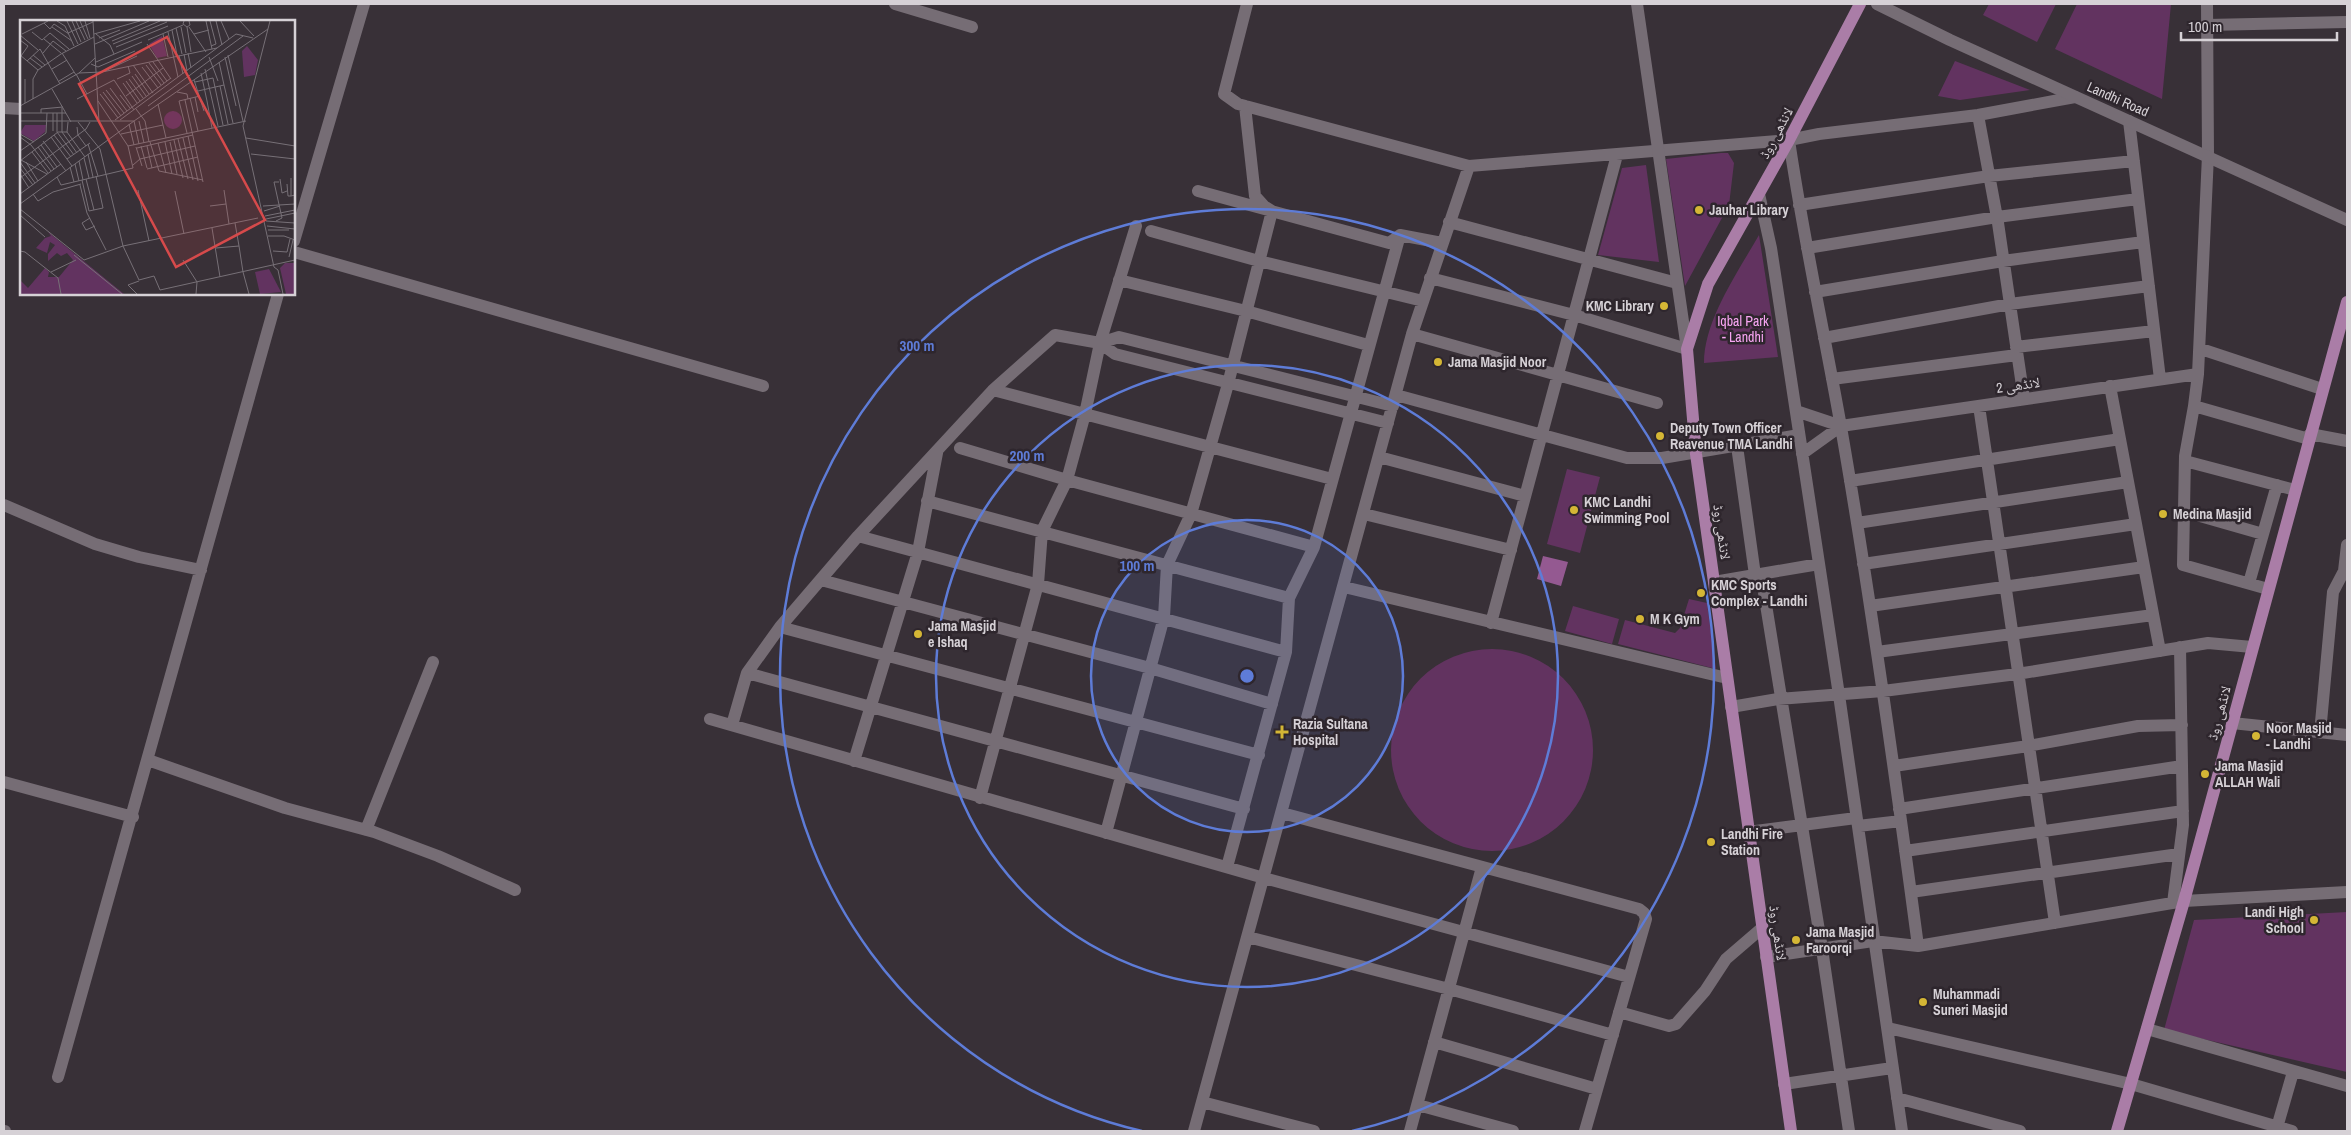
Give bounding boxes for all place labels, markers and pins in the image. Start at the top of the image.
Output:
place label: Jauhar Library [1709,201,1789,219]
marker: Jauhar Library [1693,204,1705,216]
place label: KMC Library [1586,297,1655,315]
marker: KMC Library [1658,300,1670,312]
place label: Jama Masjid Noor [1448,353,1547,371]
marker: Jama Masjid Noor [1432,356,1444,368]
place label: Deputy Town Officer Reavenue TMA Landhi [1670,419,1793,453]
marker: Deputy Town Officer Reavenue TMA Landhi [1654,430,1666,442]
place label: KMC Landhi Swimming Pool [1584,493,1669,527]
marker: KMC Landhi Swimming Pool [1568,504,1580,516]
place label: Medina Masjid [2173,505,2251,523]
marker: Medina Masjid [2157,508,2169,520]
place label: KMC Sports Complex - Landhi [1711,576,1807,610]
marker: KMC Sports Complex - Landhi [1695,587,1707,599]
place label: M K Gym [1650,610,1700,628]
marker: M K Gym [1634,613,1646,625]
place label: Jama Masjid e Ishaq [928,617,996,651]
marker: Jama Masjid e Ishaq [912,628,924,640]
centre of rings [1238,667,1256,685]
place label: Razia Sultana Hospital [1293,715,1368,749]
place label: Noor Masjid - Landhi [2266,719,2332,753]
marker: Razia Sultana Hospital [1275,725,1289,739]
marker: Noor Masjid - Landhi [2250,730,2262,742]
place label: Jama Masjid ALLAH Wali [2215,757,2283,791]
marker: Jama Masjid ALLAH Wali [2199,768,2211,780]
place label: Landhi Fire Station [1721,825,1783,859]
marker: Landhi Fire Station [1705,836,1717,848]
place label: Landi High School [2245,903,2304,937]
marker: Landi High School [2308,914,2320,926]
place label: Jama Masjid Faroorqi [1806,923,1874,957]
marker: Jama Masjid Faroorqi [1790,934,1802,946]
place label: Muhammadi Suneri Masjid [1933,985,2008,1019]
marker: Muhammadi Suneri Masjid [1917,996,1929,1008]

